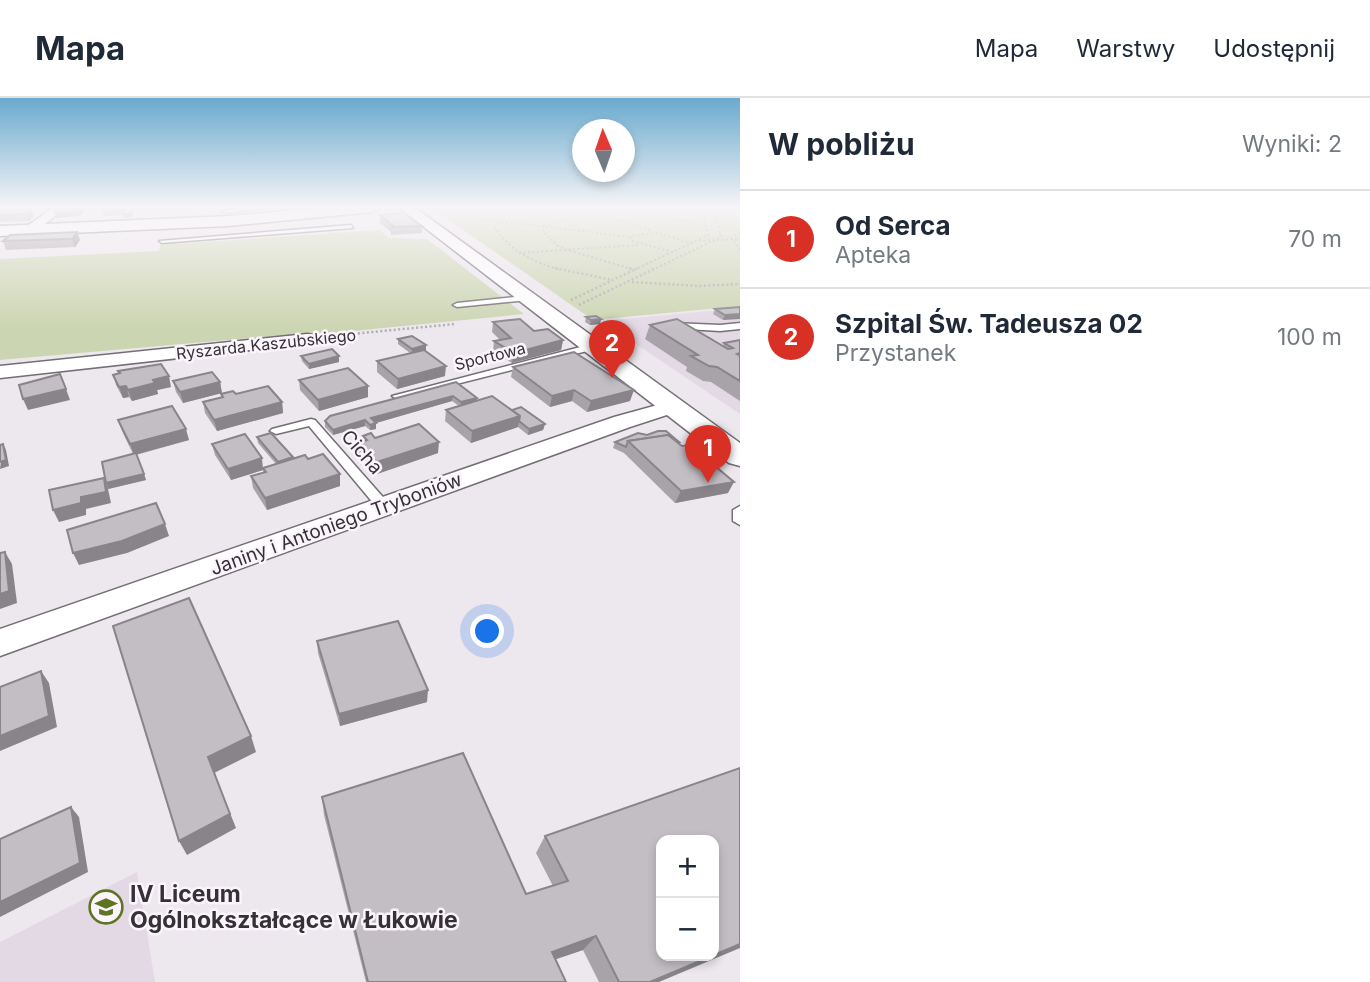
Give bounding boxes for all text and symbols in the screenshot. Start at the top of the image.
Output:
text: Mapa [35,28,125,68]
text: Mapa [975,34,1038,63]
text: Warstwy [1076,34,1175,63]
text: Udostępnij [1213,34,1335,63]
north arrow [572,119,635,182]
text: W pobliżu [768,126,915,162]
text: Wyniki: 2 [1242,130,1342,158]
text: Od Serca [835,210,951,241]
text: 1 [786,225,796,253]
text: 70 m [1288,225,1342,253]
text: Apteka [835,241,911,269]
text: Szpital Św. Tadeusza 02 [835,308,1143,339]
pin: 2 [589,320,635,378]
text: 2 [784,323,798,351]
text: 100 m [1277,323,1342,351]
street label: Ryszarda Kaszubskiego [175,325,357,363]
street label: Sportowa [452,338,528,374]
text: Przystanek [835,339,956,367]
street label: Cicha [337,425,387,479]
pin: 1 [685,425,731,483]
street label: Janiny i Antoniego Tryboniów [207,468,465,580]
your location [470,614,504,648]
map controls [656,835,719,961]
button: + [656,835,719,898]
place label: IV Liceum Ogólnokształcące w Łukowie [130,880,458,934]
school or university icon: IV Liceum Ogólnokształcące w Łukowie [87,888,125,926]
button: − [656,898,719,961]

